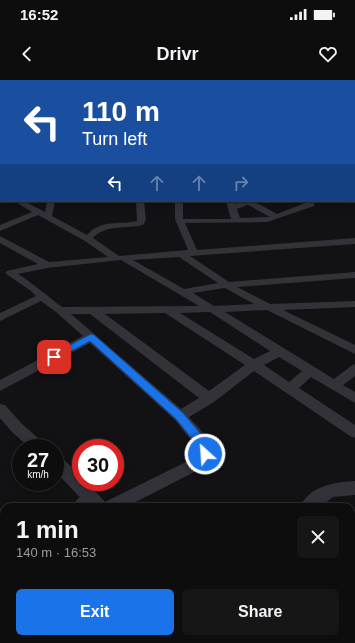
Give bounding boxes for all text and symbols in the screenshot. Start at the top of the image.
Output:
text: 16:52 [20,6,58,23]
icon: back [16,43,38,65]
icon: heart [317,43,339,65]
text: Drivr [156,44,199,64]
icon: left [16,96,68,148]
text: 110 m [82,96,160,127]
text: Turn left [82,129,147,149]
icon: left [104,172,126,194]
icon: ahead [146,172,168,194]
icon: ahead [188,172,210,194]
icon: right [230,172,252,194]
pin [37,340,71,374]
icon: arrive [43,346,65,368]
position arrow [184,433,226,475]
speed limit sign: 30 [72,439,124,491]
text: 27 [27,449,49,471]
text: km/h [27,469,49,480]
text: 1 min [16,516,79,543]
button: close [297,516,339,558]
text: 140 m · 16:53 [16,545,96,560]
button: Exit [16,589,174,635]
button: Share [182,589,339,635]

